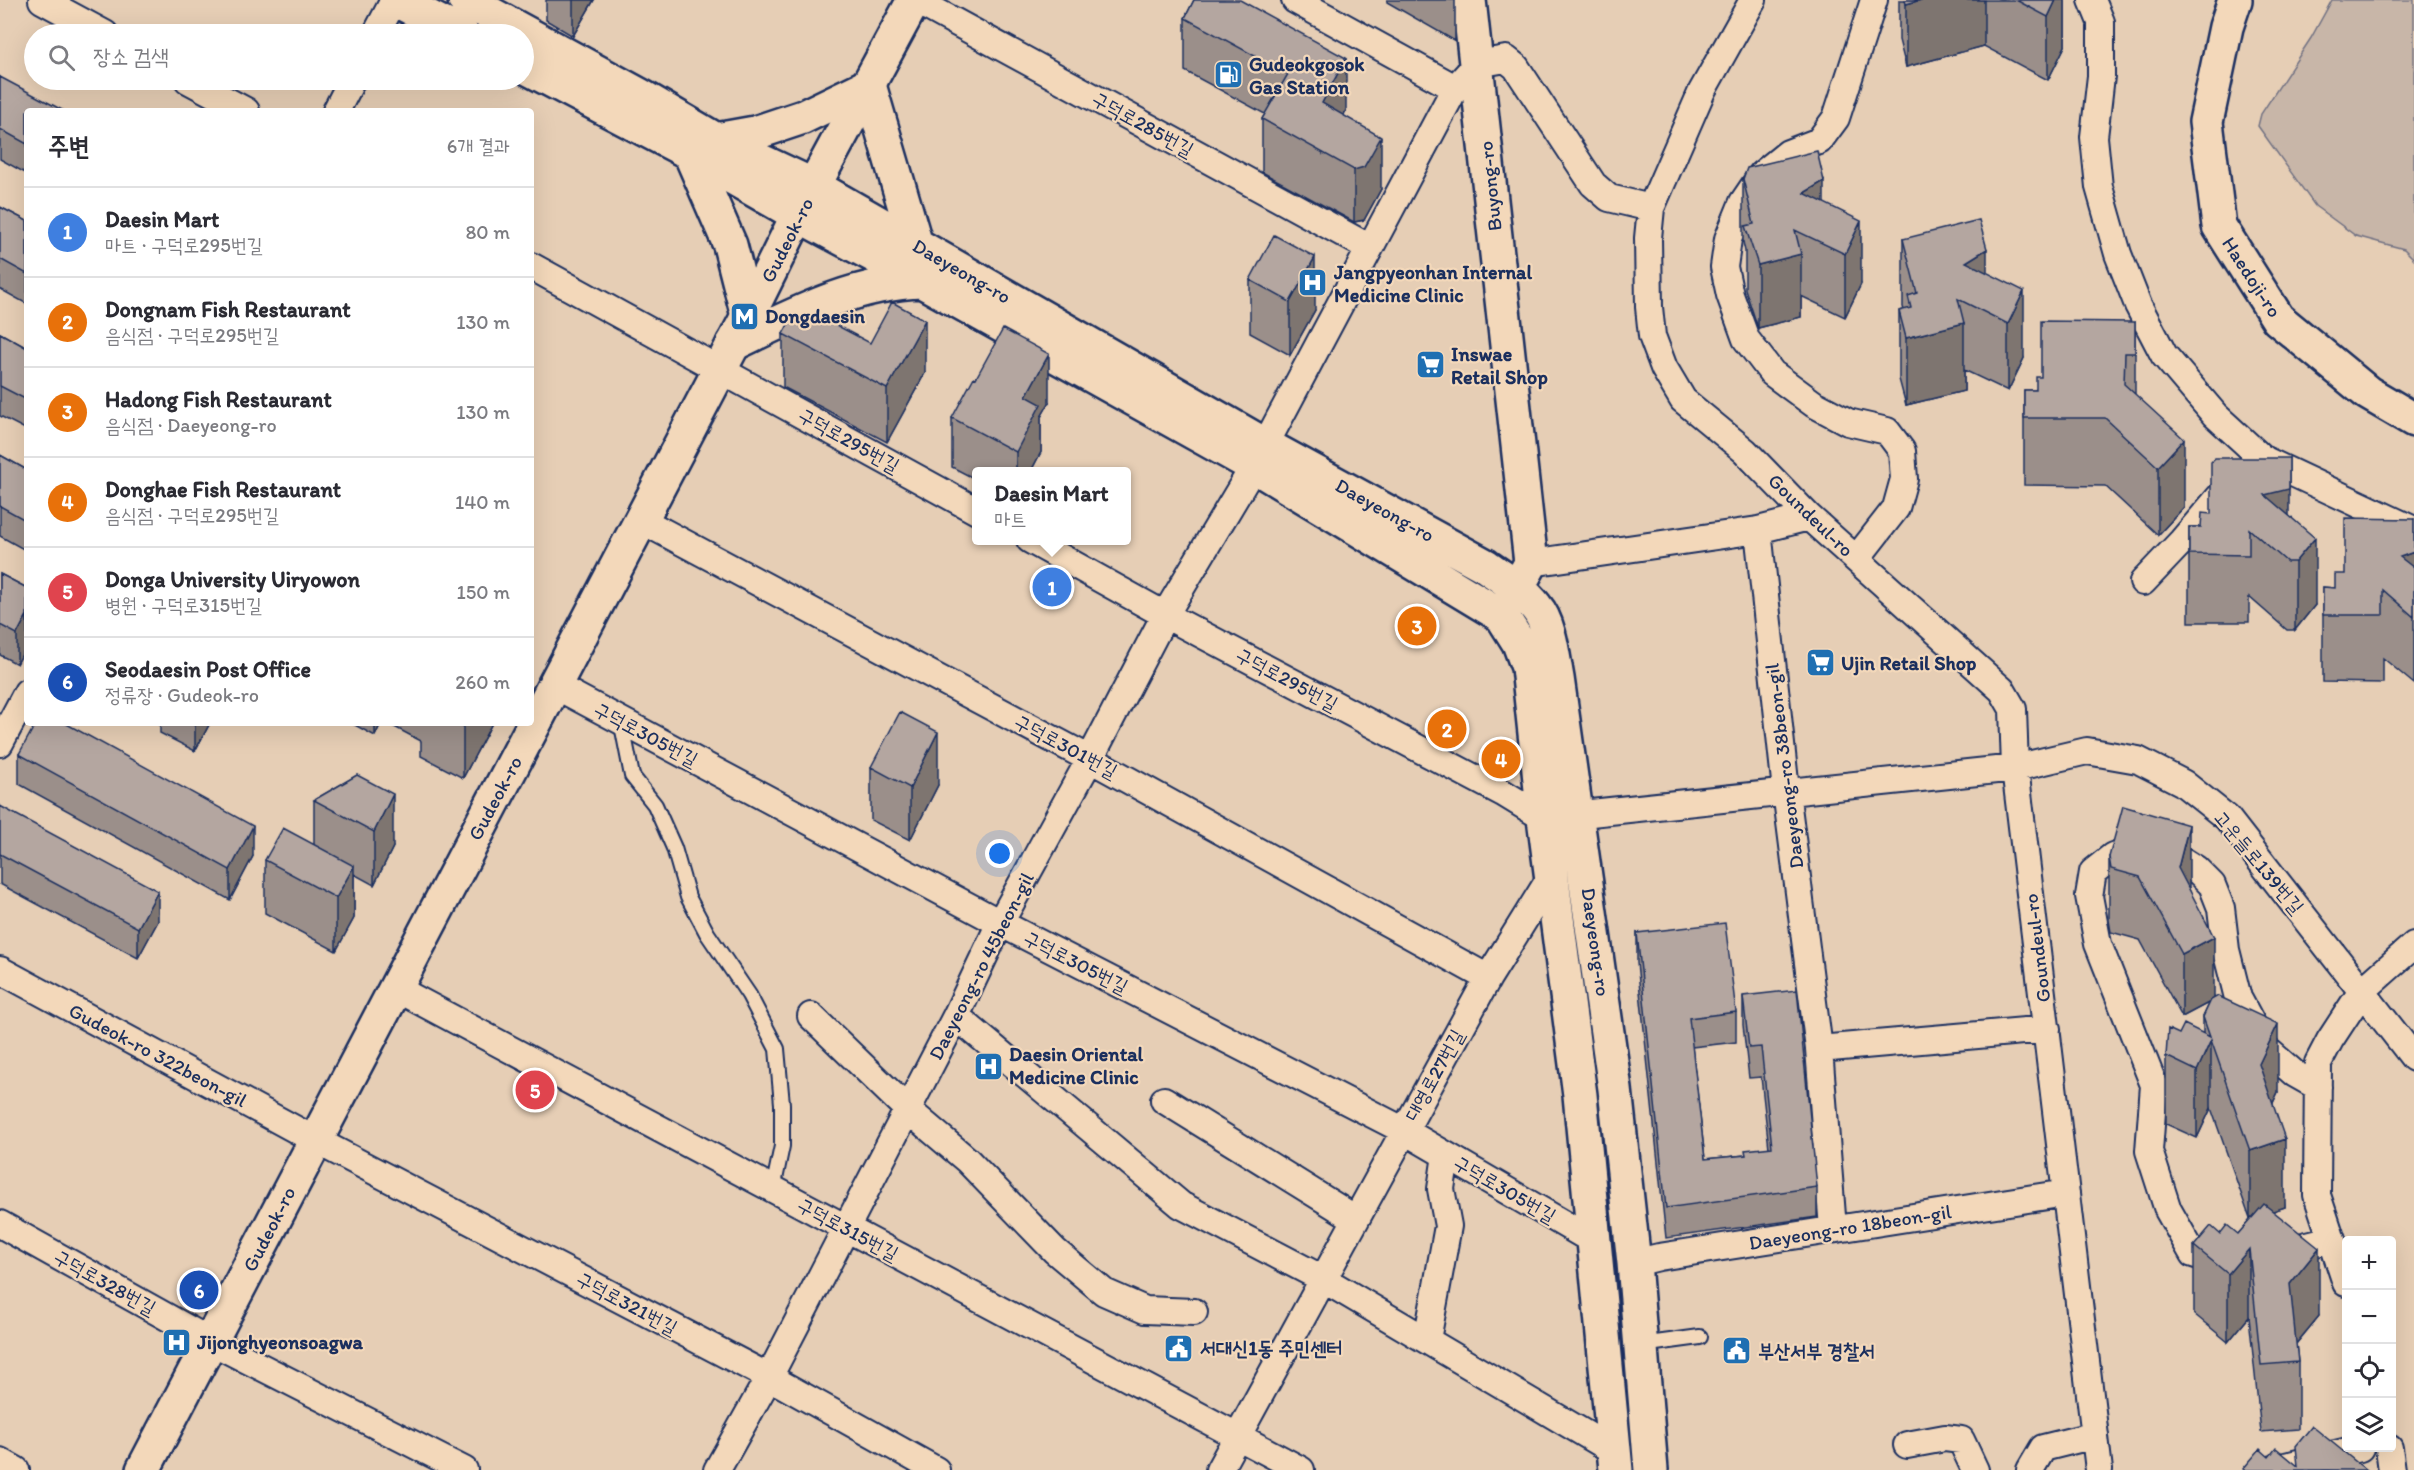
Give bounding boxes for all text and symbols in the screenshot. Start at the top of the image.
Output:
search box [24,24,534,90]
icon: search [45,41,78,74]
text: 장소 검색 [93,43,169,70]
place label: Gudeokgosok Gas Station [1249,52,1365,99]
fuel station icon: Gudeokgosok Gas Station [1212,59,1244,91]
street label: 구덕로285번길 [1088,86,1198,162]
text: 주변 [48,130,90,162]
text: 6개 결과 [447,134,510,158]
street label: Buyong-ro [1473,140,1507,232]
street label: Gudeok-ro [755,194,819,286]
text: Daesin Mart [105,206,219,233]
text: 1 [63,220,72,244]
text: 80 m [465,220,510,244]
street label: Haedoji-ro [2217,232,2287,322]
text: 마트 · 구덕로295번길 [105,233,263,257]
street label: Daeyeong-ro [909,233,1015,309]
place label: Jangpyeonhan Internal Medicine Clinic [1333,260,1532,307]
hospital icon: Jangpyeonhan Internal Medicine Clinic [1297,267,1329,299]
text: Dongnam Fish Restaurant [105,296,351,323]
metro station icon: Dongdaesin [728,300,760,332]
place label: Dongdaesin [765,304,865,329]
text: 2 [62,310,73,334]
text: 130 m [456,310,510,334]
text: 음식점 · 구덕로295번길 [105,323,279,347]
place label: Inswae Retail Shop [1451,342,1548,390]
supermarket icon: Inswae Retail Shop [1414,349,1446,381]
text: Hadong Fish Restaurant [105,386,332,413]
text: 3 [62,400,73,424]
text: 130 m [456,400,510,424]
street label: 구덕로295번길 [794,402,904,478]
text: 음식점 · Daeyeong-ro [105,413,277,437]
popup [972,467,1131,545]
street label: Goundeul-ro [1763,468,1859,562]
street label: Daeyeong-ro [1331,473,1439,547]
text: Donghae Fish Restaurant [105,476,341,503]
text: Daesin Mart [994,480,1109,507]
text: 4 [61,490,74,514]
text: 140 m [455,490,510,514]
text: 음식점 · 구덕로295번길 [105,503,279,527]
text: 마트 [994,507,1027,531]
pin: 1 [1032,564,1072,610]
text: Donga University Uiryowon [105,566,360,593]
text: 5 [62,580,73,604]
text: 150 m [457,580,510,604]
text: 병원 · 구덕로315번길 [105,593,262,617]
pin: 3 [1398,604,1436,648]
street label: 구덕로295번길 [1232,642,1342,716]
supermarket icon: Ujin Retail Shop [1804,647,1836,679]
place label: Ujin Retail Shop [1841,651,1977,676]
text: Seodaesin Post Office [105,656,311,683]
street label: Daeyeong-ro 38beon-gil [1759,662,1808,870]
text: 6 [62,670,73,694]
text: 260 m [455,670,510,694]
text: 정류장 · Gudeok-ro [105,683,259,707]
street label: 구덕로305번길 [590,697,702,771]
pin: 2 [1428,706,1466,752]
street label: 구덕로301번길 [1010,709,1122,783]
pin: 4 [1482,736,1520,782]
street label: Gudeok-ro [463,752,527,844]
street label: 고운들로139번길 [2209,806,2309,918]
your location [985,839,1014,868]
street label: Daeyeong-ro 45beon-gil [923,868,1039,1064]
street label: Daeyeong-ro [1576,886,1616,998]
street label: Goundeul-ro [2018,892,2056,1004]
street label: 구덕로305번길 [1020,925,1132,999]
street label: Gudeok-ro 322beon-gil [65,998,251,1112]
street label: 대영로27번길 [1399,1025,1469,1125]
place label: Daesin Oriental Medicine Clinic [1009,1042,1144,1089]
hospital icon: Daesin Oriental Medicine Clinic [972,1050,1004,1082]
pin: 5 [516,1068,554,1112]
street label: 구덕로305번길 [1450,1150,1560,1228]
street label: Gudeok-ro [237,1183,301,1275]
street label: 구덕로315번길 [793,1192,903,1266]
street label: Daeyeong-ro 18beon-gil [1747,1199,1953,1255]
map controls [2342,1236,2396,1452]
button: + [2342,1236,2396,1290]
street label: 구덕로328번길 [50,1244,160,1320]
street label: 구덕로321번길 [572,1266,682,1340]
pin: 6 [180,1268,218,1312]
button: − [2342,1290,2396,1344]
hospital icon: Jijonghyeonsoagwa [160,1326,192,1358]
place label: Jijonghyeonsoagwa [196,1330,364,1355]
public building icon: 서대신1동 주민센터 [1163,1332,1195,1364]
public building icon: 부산서부 경찰서 [1721,1335,1753,1367]
place label: 서대신1동 주민센터 [1200,1336,1343,1360]
place label: 부산서부 경찰서 [1758,1339,1875,1363]
button: locate [2342,1344,2396,1398]
button: layers [2342,1398,2396,1452]

